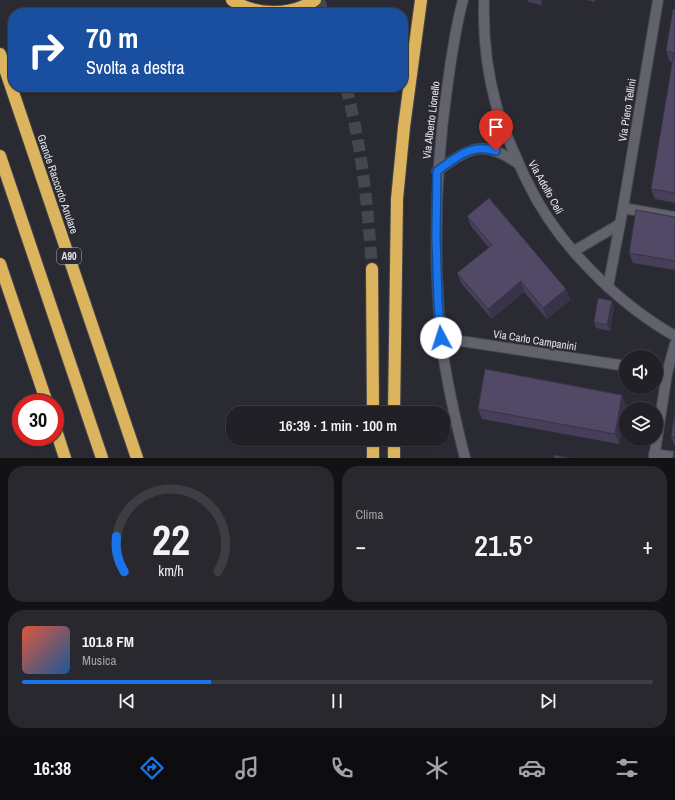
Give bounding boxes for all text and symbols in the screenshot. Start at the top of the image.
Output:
text: 70 m [86,19,138,57]
icon: right [20,24,72,76]
text: Svolta a destra [86,55,184,80]
street label: Via Piero Tellini [615,78,639,142]
street label: Via Alberto Lionello [419,80,443,160]
pin [479,110,513,151]
icon: arrive [485,116,507,138]
street label: Grande Raccordo Anulare [34,132,82,236]
street label: Via Adolfo Celi [525,158,567,216]
road number: A90 [57,248,81,264]
position arrow [420,317,462,359]
street label: Via Carlo Campanini [492,327,578,353]
map controls [619,350,663,446]
button: sound [619,350,663,394]
speed limit sign: 30 [12,394,64,446]
button: layers [619,402,663,446]
text: 16:39 · 1 min · 100 m [279,415,397,436]
text: Clima [356,506,383,523]
text: 22 [152,512,190,568]
text: 21.5° [474,525,534,565]
text: − [356,531,366,561]
text: + [642,531,653,561]
text: km/h [158,561,183,580]
text: 101.8 FM [82,631,134,652]
text: Musica [82,652,116,669]
icon: previous [116,690,138,712]
icon: pause [326,690,348,712]
icon: next [537,690,559,712]
icon: directions [138,754,166,782]
icon: music [233,754,261,782]
icon: phone [328,754,356,782]
icon: climate [423,754,451,782]
icon: car [518,754,546,782]
icon: filters [613,754,641,782]
text: 16:38 [34,756,71,781]

